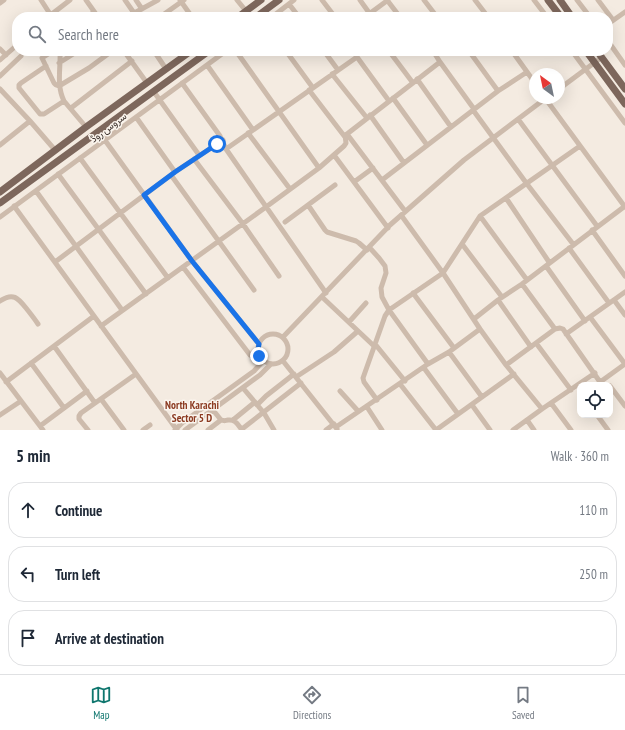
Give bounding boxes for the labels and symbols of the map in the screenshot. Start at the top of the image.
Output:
north arrow [529,68,565,104]
street label: سروس روڈ [87,109,129,145]
route start [208,135,226,153]
route end [250,347,268,365]
district label: North Karachi Sector 5 D [165,398,219,425]

